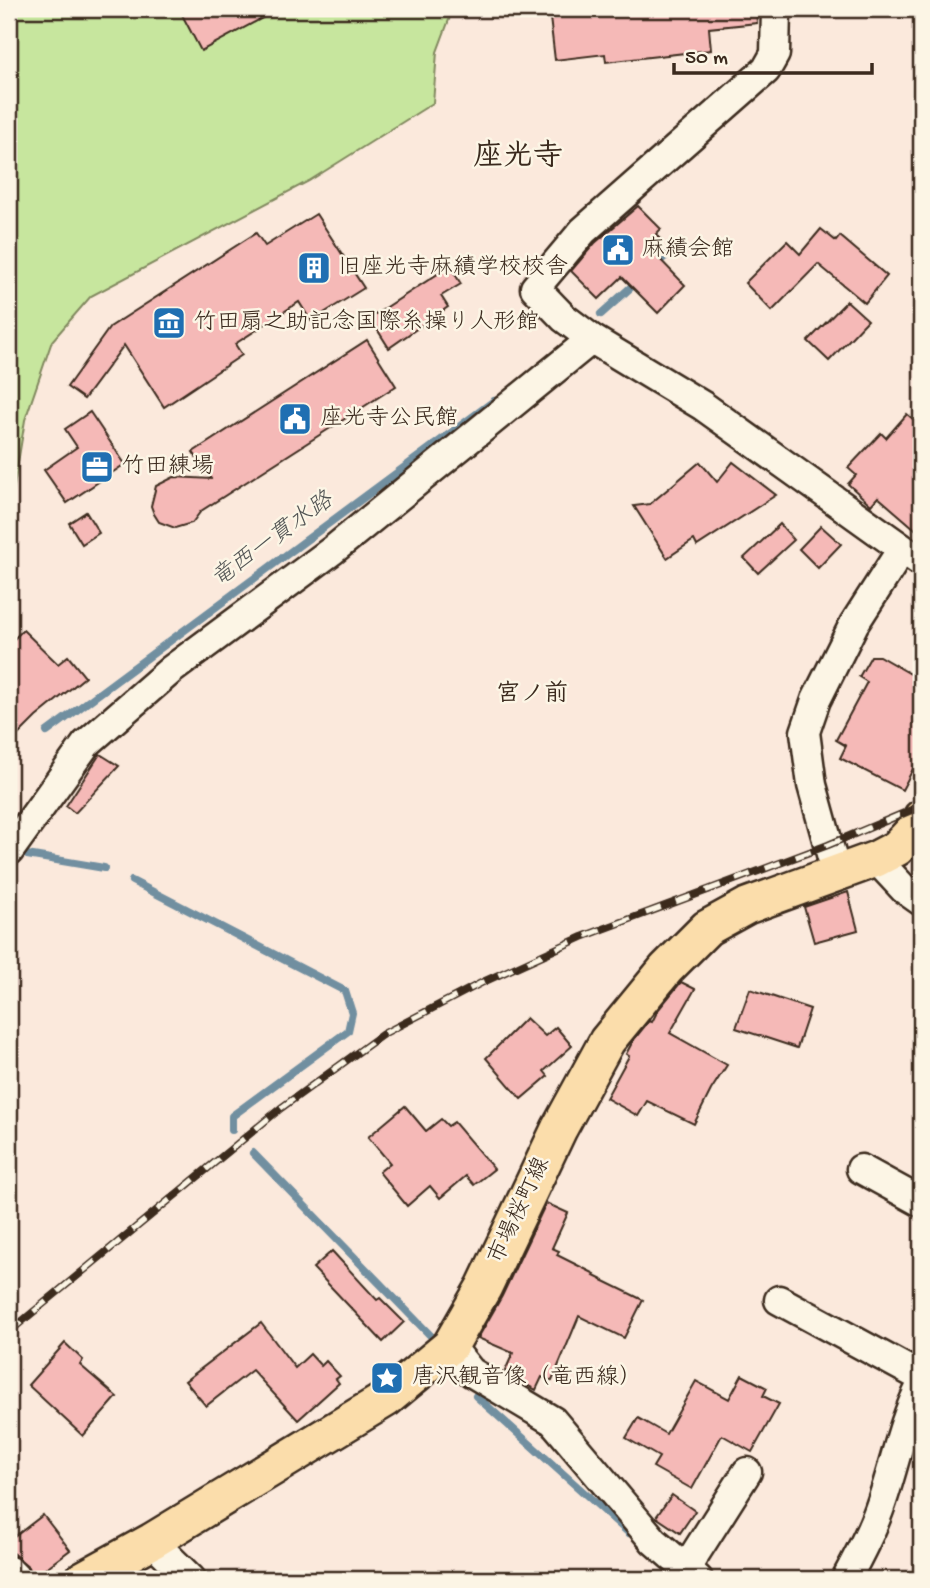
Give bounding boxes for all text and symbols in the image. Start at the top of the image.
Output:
scale bar [674,32,872,76]
text: 50 m [685,47,728,72]
district label: 座光寺 [473,139,563,176]
public building icon: 麻績会館 [599,231,637,269]
place label: 麻績会館 [642,235,734,264]
building icon: 旧座光寺麻績学校校舎 [295,249,333,287]
place label: 旧座光寺麻績学校校舎 [338,253,568,282]
museum icon: 竹田扇之助記念国際糸操り人形館 [150,304,188,342]
place label: 竹田扇之助記念国際糸操り人形館 [194,308,539,337]
public building icon: 座光寺公民館 [276,400,314,438]
place label: 座光寺公民館 [320,405,458,433]
office icon: 竹田練場 [78,448,116,486]
place label: 竹田練場 [122,453,214,481]
water label: 竜西一貫水路 [206,485,341,595]
district label: 宮ノ前 [496,680,568,710]
street label: 市場桜町線 [483,1153,557,1269]
place icon: 唐沢観音像（竜西線） [368,1359,406,1397]
place label: 唐沢観音像（竜西線） [412,1364,642,1392]

